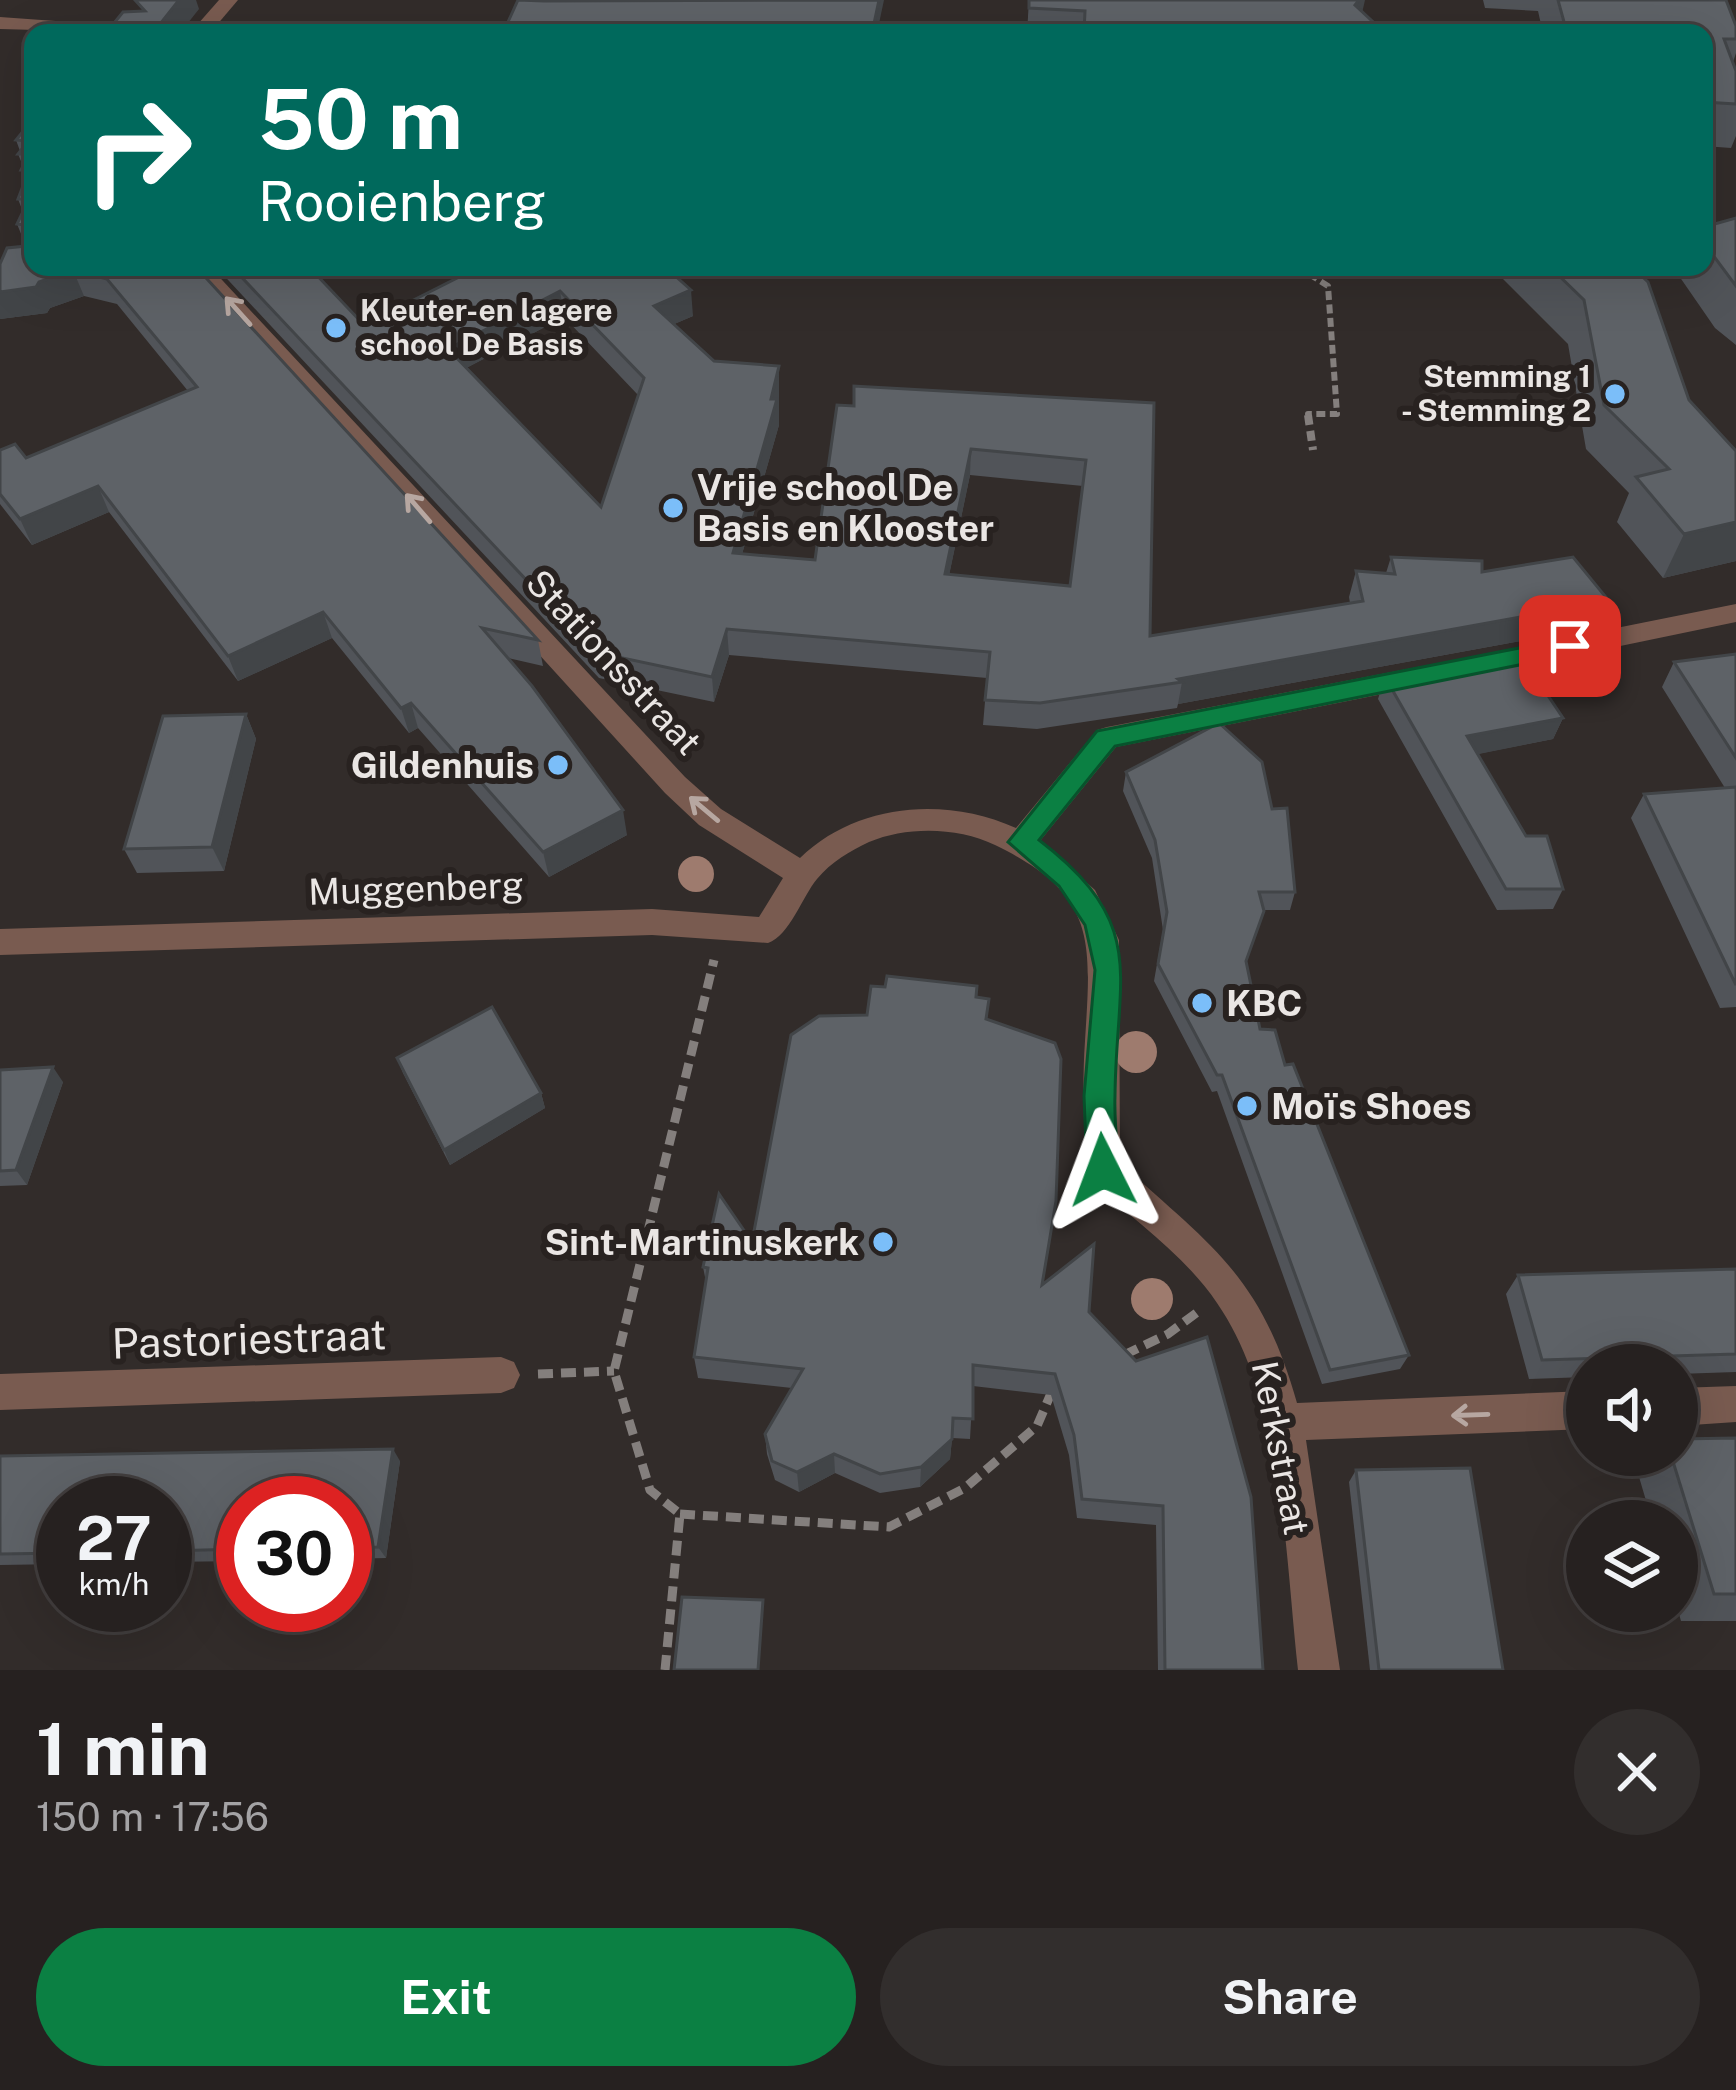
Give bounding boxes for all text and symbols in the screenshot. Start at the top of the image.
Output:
text: 50 m [258,69,463,168]
icon: right [60,72,216,228]
text: Rooienberg [258,170,546,233]
place label: Kleuter-en lagere school De Basis [360,292,613,362]
one-way arrow [225,297,252,327]
marker: Kleuter-en lagere school De Basis [323,315,349,341]
place label: Stemming 1 - Stemming 2 [1401,358,1591,428]
marker: Stemming 1 - Stemming 2 [1602,381,1628,407]
place label: Vrije school De Basis en Klooster [697,466,994,549]
one-way arrow [405,493,432,524]
marker: Vrije school De Basis en Klooster [660,495,686,521]
street label: Stationsstraat [518,561,710,763]
pin [1519,595,1621,697]
icon: arrive [1537,613,1603,679]
place label: Gildenhuis [351,744,534,786]
marker: Gildenhuis [545,752,571,778]
one-way arrow [689,796,720,824]
street label: Muggenberg [308,863,524,913]
place label: KBC [1226,982,1302,1024]
marker: KBC [1189,990,1215,1016]
place label: Moïs Shoes [1271,1085,1472,1127]
marker: Moïs Shoes [1234,1093,1260,1119]
position arrow [1040,1107,1166,1233]
place label: Sint-Martinuskerk [544,1221,859,1263]
marker: Sint-Martinuskerk [870,1229,896,1255]
street label: Pastoriestraat [111,1309,387,1368]
map controls [1566,1344,1698,1632]
button: sound [1566,1344,1698,1476]
street label: Kerkstraat [1244,1358,1318,1538]
one-way arrow [1451,1404,1490,1427]
speed limit sign: 30 [216,1476,372,1632]
button: layers [1566,1500,1698,1632]
text: 27 [76,1503,152,1574]
text: km/h [79,1566,149,1602]
text: 1 min [36,1707,210,1791]
button: close [1574,1709,1700,1835]
text: 150 m · 17:56 [36,1794,269,1840]
button: Exit [36,1928,856,2066]
button: Share [880,1928,1700,2066]

